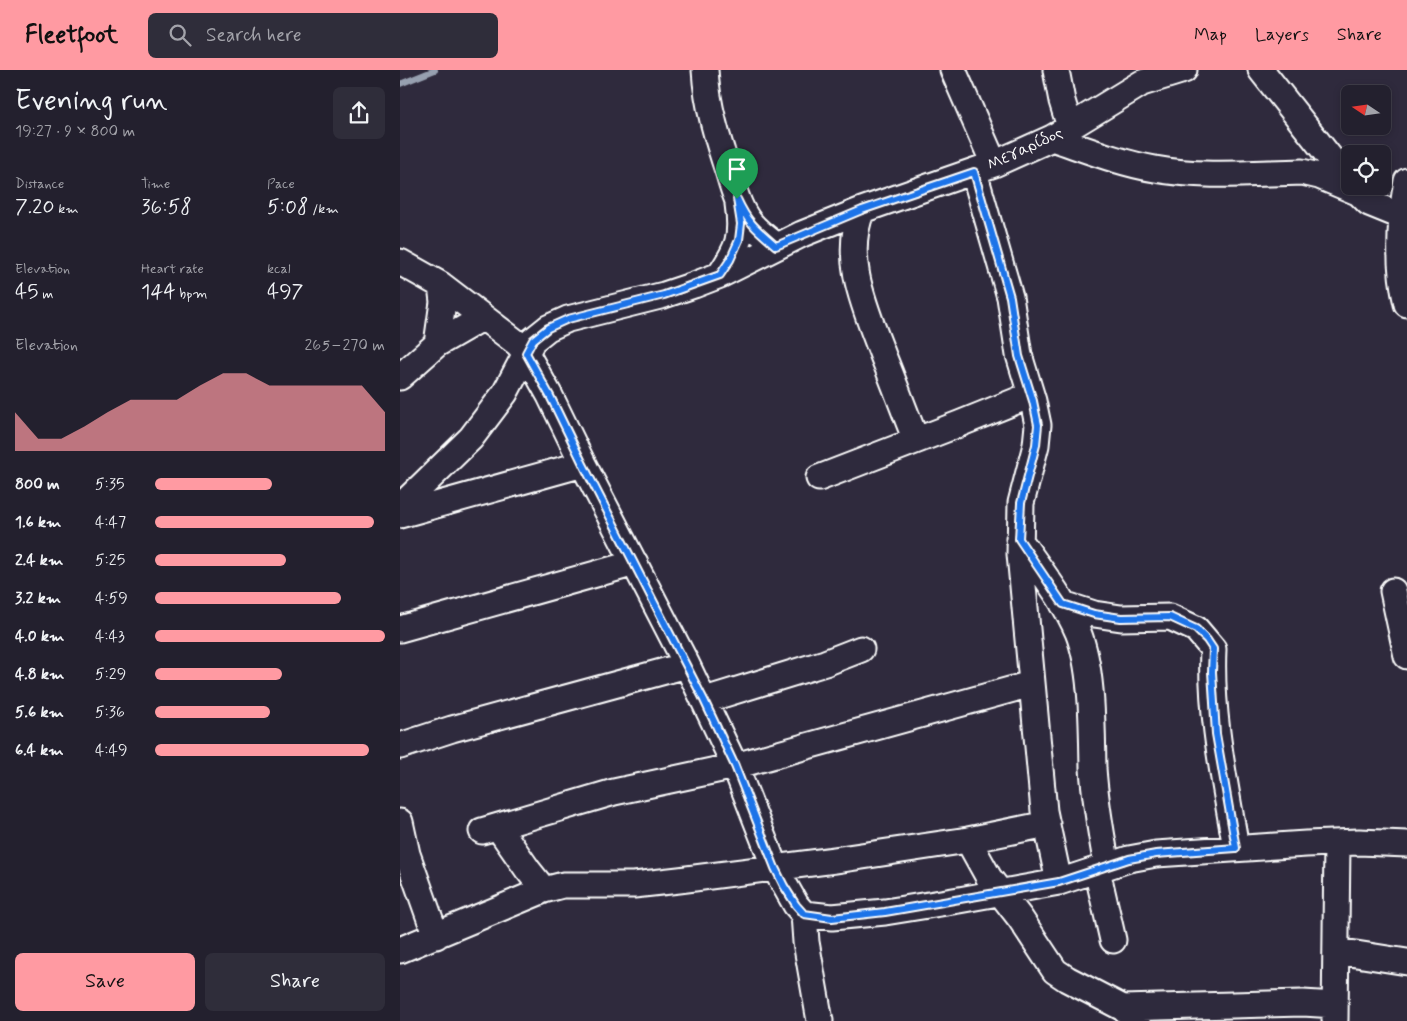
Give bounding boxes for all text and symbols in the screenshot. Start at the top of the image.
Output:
search box [148,13,498,58]
text: Fleetfoot [25,20,118,51]
icon: search [166,21,194,49]
text: Search here [206,23,302,48]
text: Map [1194,23,1227,47]
text: Layers [1255,23,1309,47]
text: Share [1337,23,1382,47]
text: Evening run [15,83,168,120]
north arrow [1341,85,1391,135]
map controls [1341,85,1391,195]
button: share [333,87,385,139]
text: 19:27 · 9 × 800 m [15,121,135,142]
street label: Μεγαρίδος [984,122,1066,176]
button: locate [1341,145,1391,195]
pin [716,148,758,199]
icon: arrive [723,155,751,183]
text: Distance [15,175,64,193]
text: Time [141,175,170,193]
text: Pace [267,175,295,193]
text: 7.20 [15,193,54,221]
text: 36:58 [141,193,192,221]
text: 5:08 [267,193,308,221]
text: km [54,200,79,218]
text: /km [308,200,339,218]
text: Elevation [15,260,70,278]
text: Heart rate [141,260,204,278]
text: kcal [267,260,291,278]
text: 45 [15,278,38,306]
text: 144 [141,278,176,306]
text: 497 [267,278,303,306]
text: m [38,285,53,303]
text: bpm [176,285,208,303]
text: Elevation [15,335,78,356]
text: 265–270 m [305,335,385,356]
text: 800 m [15,474,60,495]
text: 5:35 [95,474,125,495]
text: 1.6 km [15,512,61,533]
text: 4:47 [95,512,126,533]
text: 2.4 km [15,550,63,571]
text: 5:25 [95,550,125,571]
text: 3.2 km [15,588,61,609]
text: 4:59 [95,588,128,609]
text: 4.0 km [15,626,64,647]
text: 4:43 [95,626,125,647]
text: 4.8 km [15,664,64,685]
text: 5:29 [95,664,126,685]
text: 5.6 km [15,702,64,723]
text: 5:36 [95,702,125,723]
text: 6.4 km [15,740,64,761]
text: 4:49 [95,740,127,761]
button: Save [15,953,195,1011]
button: Share [205,953,385,1011]

